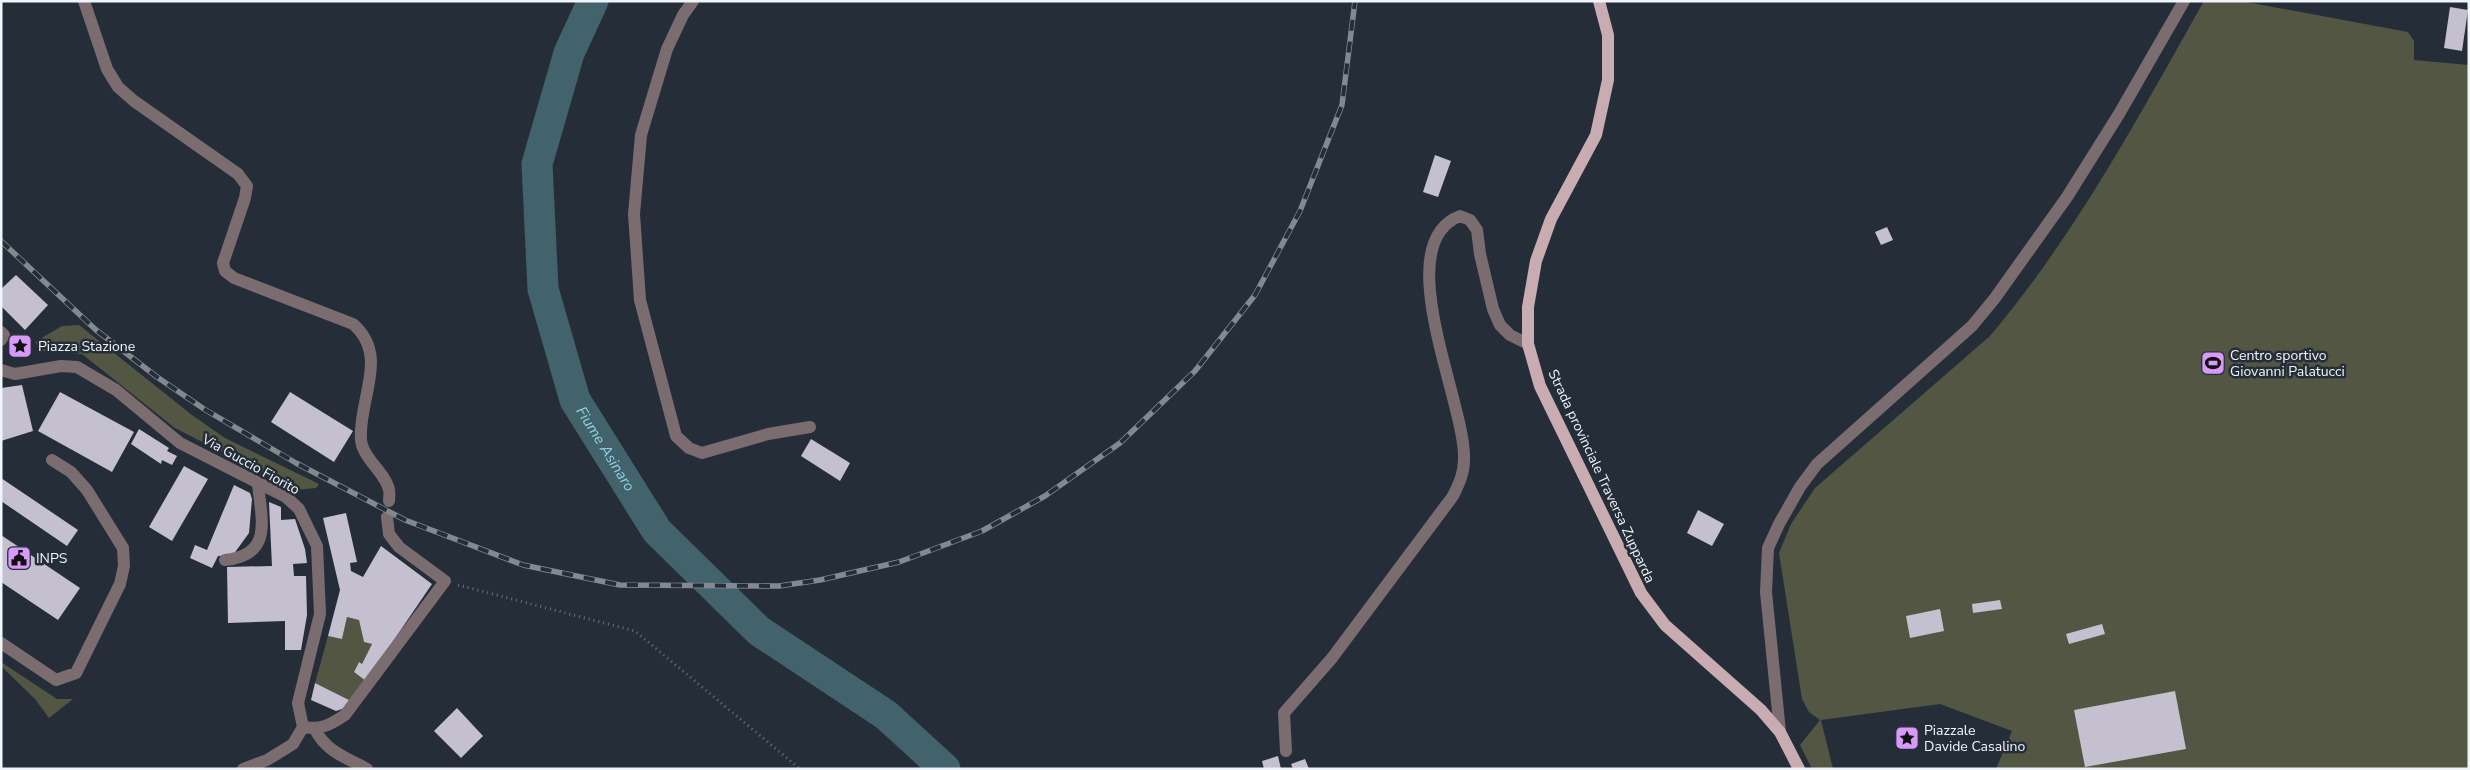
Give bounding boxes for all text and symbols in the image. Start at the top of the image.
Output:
place icon: Piazza Stazione [7,333,33,359]
place label: Piazza Stazione [38,337,135,356]
place label: Centro sportivo Giovanni Palatucci [2230,346,2345,381]
sports icon: Centro sportivo Giovanni Palatucci [2200,350,2226,376]
street label: Strada provinciale Traversa Zupparda [1544,366,1660,586]
water label: Fiume Asinaro [571,403,640,495]
street label: Via Guccio Fiorito [198,429,303,499]
public building icon: INPS [6,545,32,571]
place label: INPS [36,549,68,568]
place label: Piazzale Davide Casalino [1924,721,2026,756]
place icon: Piazzale Davide Casalino [1894,725,1920,751]

